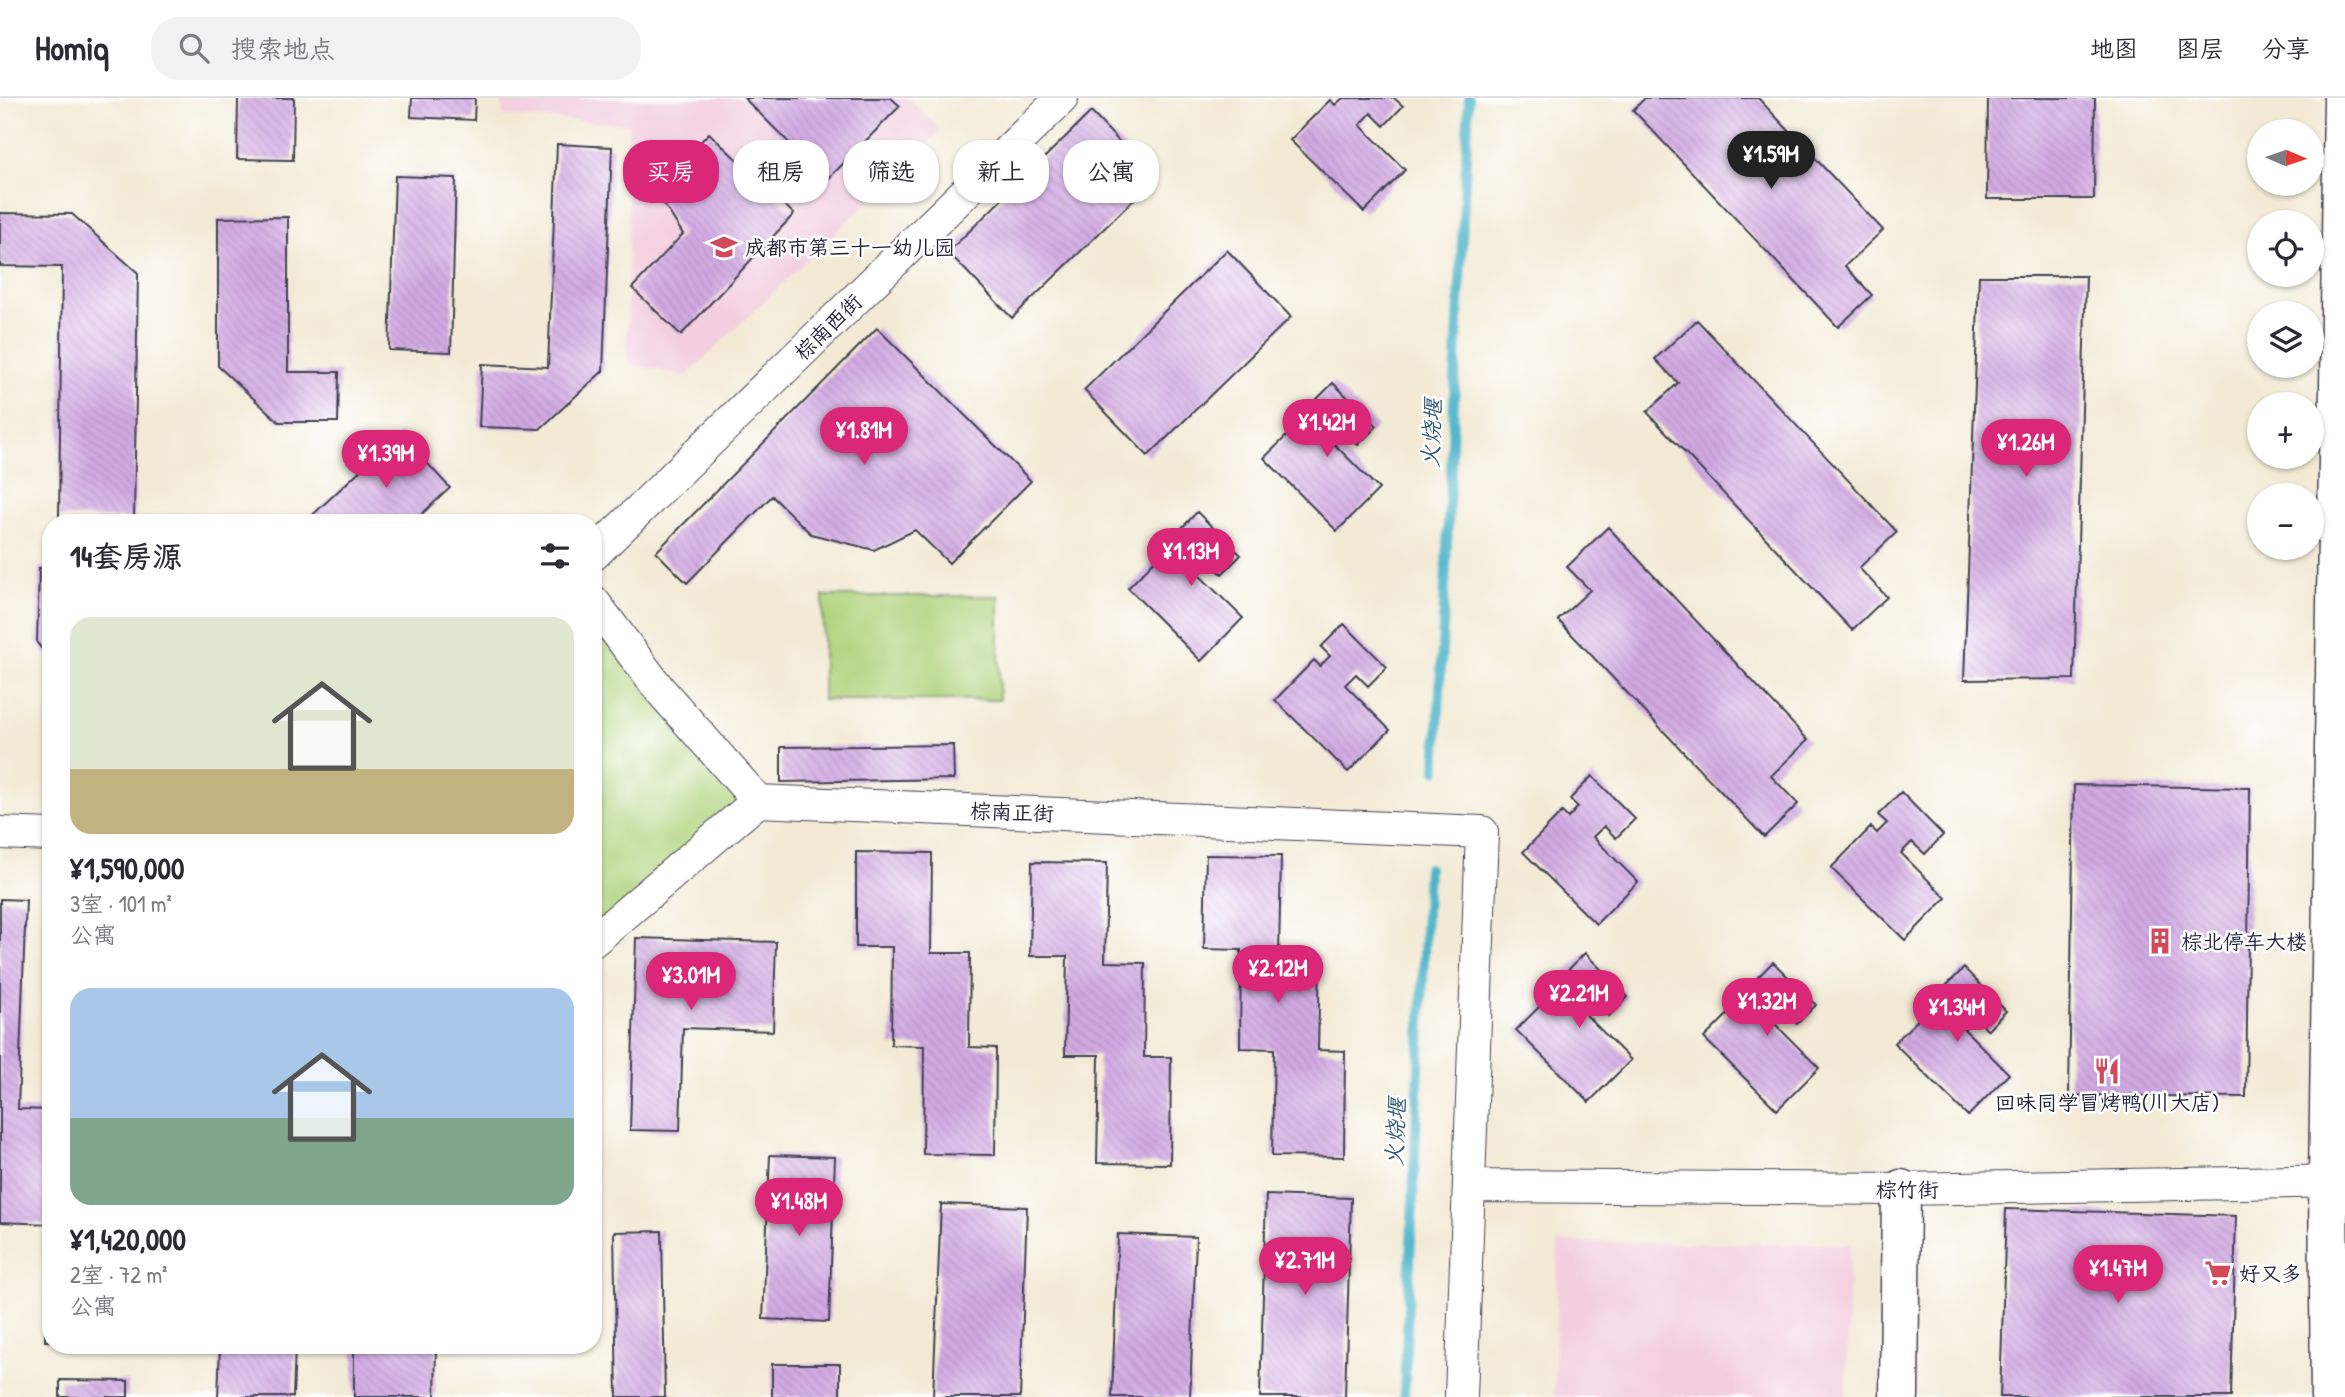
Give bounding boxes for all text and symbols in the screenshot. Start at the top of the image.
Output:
search box [151,17,641,80]
text: Homiq [35,26,109,70]
icon: search [175,29,213,67]
text: 搜索地点 [231,31,335,66]
text: 地图 [2090,32,2138,64]
text: 图层 [2176,32,2224,64]
text: 分享 [2262,32,2310,64]
north arrow [2247,119,2324,196]
map controls [2247,119,2324,560]
pin: ¥1.59M [1714,132,1828,191]
text: ¥1.59M [1743,138,1799,169]
chip: 买房 [623,140,719,203]
chip: 租房 [733,140,829,203]
chip: 筛选 [843,140,939,203]
chip: 新上 [953,140,1049,203]
chip: 公寓 [1063,140,1159,203]
button: locate [2247,210,2324,287]
school or university icon: 成都市第三十一幼儿园 [709,232,739,262]
place label: 成都市第三十一幼儿园 [745,233,955,262]
street label: 棕南西街 [788,287,868,367]
button: layers [2247,301,2324,378]
button: + [2247,392,2324,469]
water label: 火烧堰 [1414,395,1448,468]
pin: ¥1.42M [1270,400,1384,459]
text: ¥1.42M [1298,406,1356,437]
pin: ¥1.81M [807,408,921,467]
text: ¥1.81M [836,414,892,445]
pin: ¥1.26M [1969,420,2083,479]
text: ¥1.26M [1997,426,2055,457]
pin: ¥1.39M [329,430,443,490]
text: ¥1.39M [358,437,414,468]
button: − [2247,483,2324,560]
pin: ¥1.13M [1134,528,1248,588]
text: ¥1.13M [1163,535,1219,566]
text: 14套房源 [70,536,182,576]
icon: filters [536,537,574,575]
icon: home [259,663,385,789]
street label: 棕南正街 [970,796,1054,828]
text: ¥1,590,000 [70,848,184,888]
text: 3室 · 101 m² [70,888,172,919]
text: 公寓 [70,919,116,950]
building icon: 棕北停车大楼 [2145,926,2175,956]
place label: 棕北停车大楼 [2181,927,2307,956]
pin: ¥2.12M [1221,946,1335,1005]
text: ¥2.12M [1248,952,1308,983]
pin: ¥3.01M [634,953,748,1012]
text: ¥3.01M [662,959,720,990]
pin: ¥2.21M [1522,970,1636,1030]
text: ¥2.21M [1549,977,1609,1008]
pin: ¥1.32M [1710,978,1824,1038]
pin: ¥1.34M [1900,984,2014,1044]
text: ¥1.32M [1738,985,1796,1016]
text: ¥1.34M [1929,991,1985,1022]
icon: home [259,1034,385,1160]
restaurant icon: 回味同学冒烤鸭(川大店) [2092,1056,2122,1086]
place label: 回味同学冒烤鸭(川大店) [1995,1088,2219,1117]
water label: 火烧堰 [1378,1094,1412,1167]
street label: 棕竹街 [1876,1175,1939,1204]
pin: ¥1.48M [742,1178,856,1238]
text: ¥1.48M [771,1185,827,1216]
text: ¥1,420,000 [70,1219,186,1259]
pin: ¥2.71M [1248,1238,1362,1297]
text: ¥2.71M [1275,1244,1335,1275]
pin: ¥1.47M [2061,1246,2175,1305]
text: ¥1.47M [2089,1252,2147,1283]
supermarket icon: 好又多 [2203,1258,2233,1288]
text: 2室 · 72 m² [70,1259,167,1290]
place label: 好又多 [2239,1259,2302,1288]
text: 公寓 [70,1290,116,1321]

